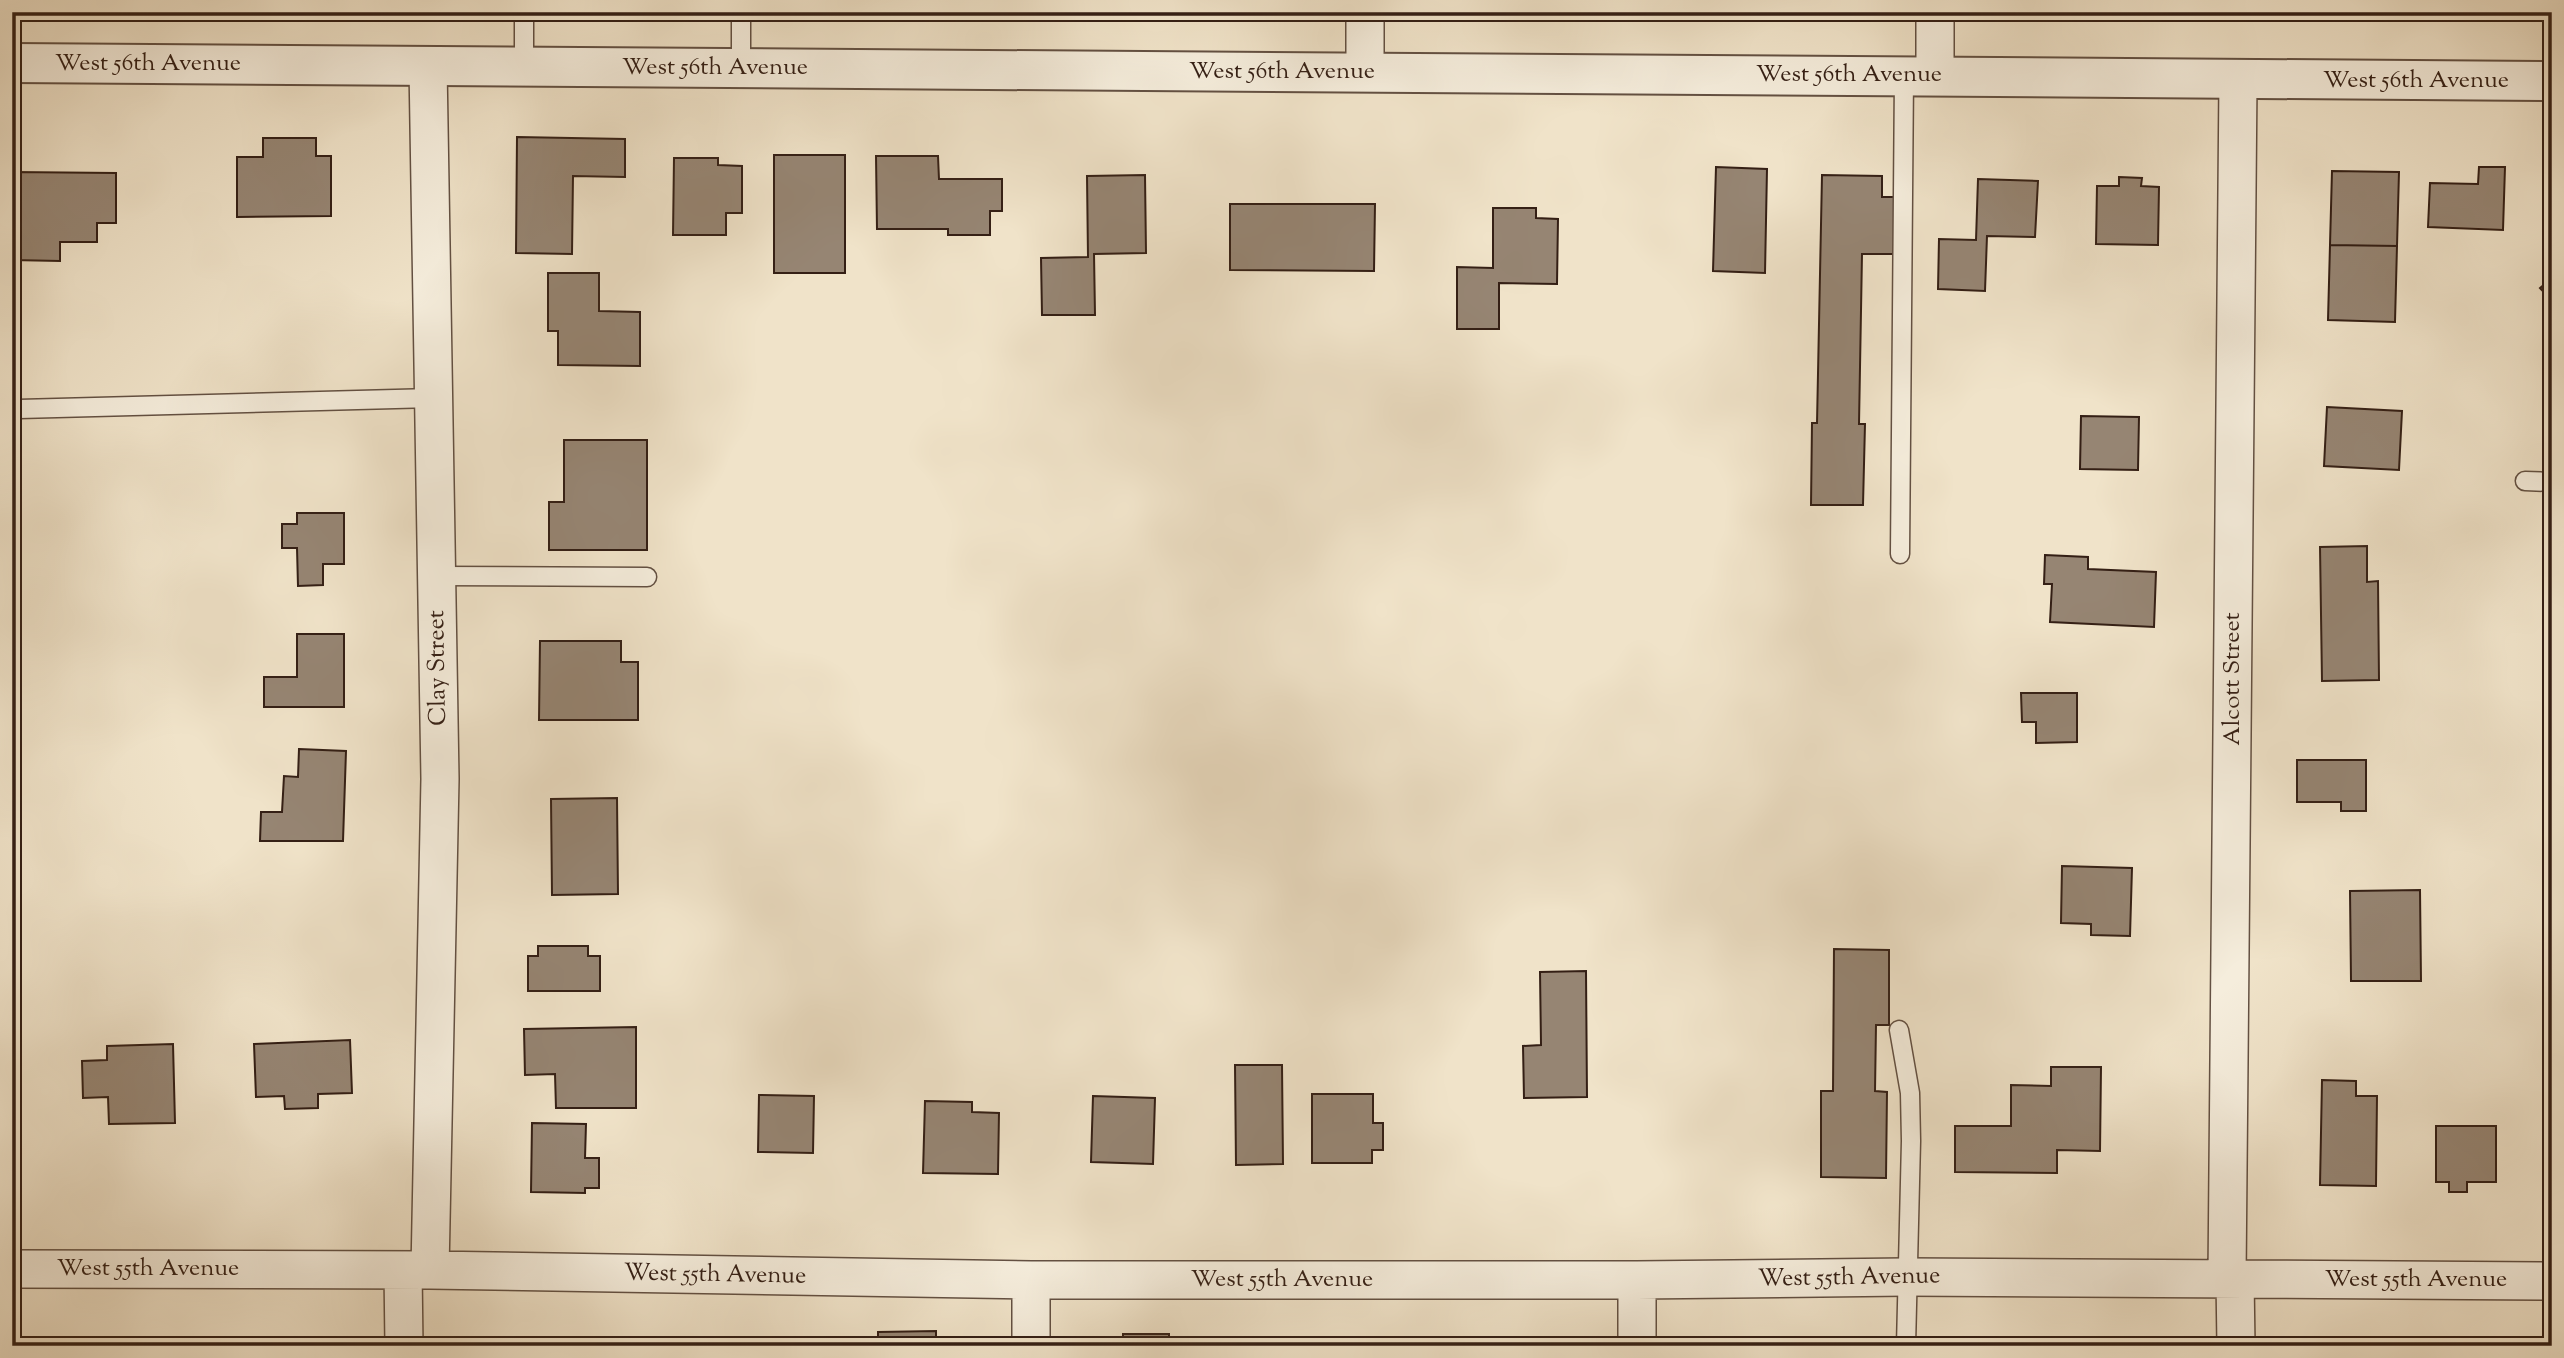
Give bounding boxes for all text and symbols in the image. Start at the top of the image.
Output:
street label: West 56th Avenue [55,47,241,81]
street label: West 56th Avenue [622,51,808,85]
street label: West 56th Avenue [1189,55,1375,89]
street label: West 56th Avenue [1756,58,1942,92]
street label: West 56th Avenue [2323,64,2509,98]
street label: Clay Street [420,610,456,726]
street label: Alcott Street [2216,612,2250,746]
street label: West 55th Avenue [57,1252,239,1286]
street label: West 55th Avenue [623,1256,807,1294]
street label: West 55th Avenue [1757,1259,1941,1297]
street label: West 55th Avenue [1191,1263,1373,1297]
street label: West 55th Avenue [2325,1263,2507,1297]

